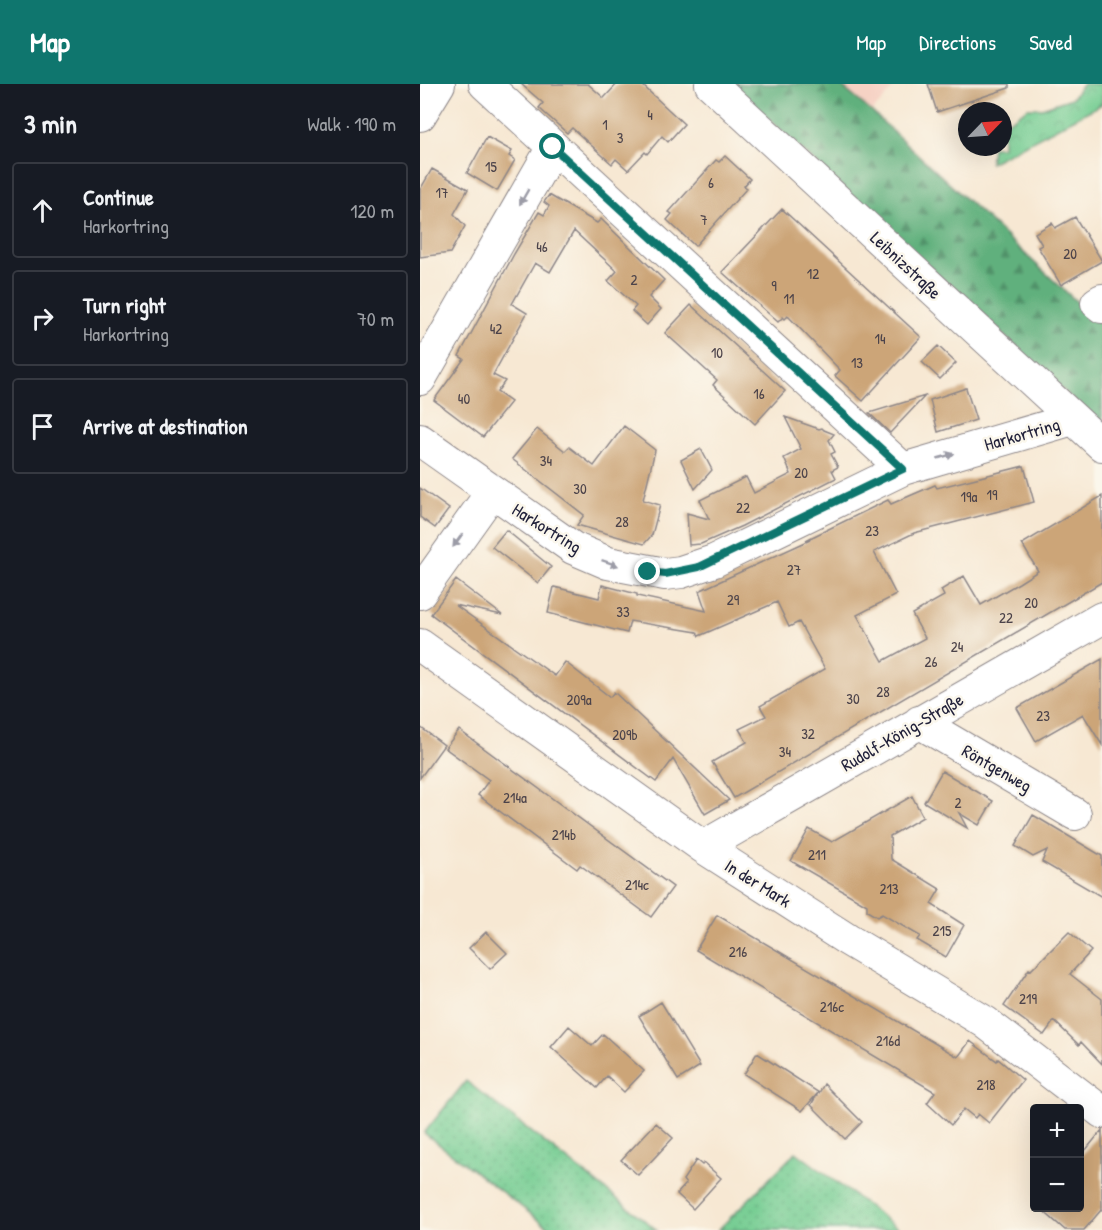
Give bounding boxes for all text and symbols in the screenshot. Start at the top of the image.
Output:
text: Map [30,23,70,61]
text: Map [856,28,886,57]
text: Directions [919,28,996,57]
text: Saved [1029,28,1072,57]
north arrow [958,102,1012,156]
house number: 4 [647,104,653,125]
text: 3 min [24,106,77,141]
text: Walk · 190 m [307,110,396,137]
house number: 1 [602,114,608,135]
house number: 3 [617,127,624,148]
route start [539,133,565,159]
house number: 15 [485,156,498,177]
house number: 6 [708,172,714,193]
text: Continue [83,182,154,212]
house number: 17 [436,182,448,203]
one-way arrow [519,189,530,205]
icon: ahead [26,194,59,227]
text: 120 m [350,197,394,224]
house number: 7 [700,209,708,230]
text: Harkortring [83,212,169,239]
street label: Leibnizstraße [865,226,947,304]
house number: 46 [536,236,548,257]
house number: 20 [1063,243,1077,264]
house number: 12 [807,263,819,284]
house number: 2 [630,269,638,290]
house number: 9 [771,275,777,296]
house number: 11 [784,288,794,309]
text: Turn right [83,290,166,320]
icon: right [26,302,59,335]
text: 70 m [357,305,394,332]
house number: 42 [490,318,502,339]
text: Harkortring [83,320,169,347]
house number: 14 [874,328,886,349]
house number: 10 [711,342,723,363]
house number: 13 [851,352,863,373]
house number: 16 [753,383,765,404]
house number: 40 [458,388,470,409]
icon: arrive [26,410,59,443]
text: Arrive at destination [83,411,248,441]
street label: Harkortring [981,411,1063,457]
house number: 34 [540,450,553,471]
one-way arrow [937,451,955,461]
house number: 20 [794,462,808,483]
house number: 30 [573,478,587,499]
house number: 19 [987,484,998,505]
house number: 19a [961,486,978,507]
street label: Harkortring [508,497,586,559]
house number: 22 [736,497,750,518]
house number: 28 [615,511,629,532]
house number: 23 [865,520,879,541]
one-way arrow [453,532,464,548]
one-way arrow [601,558,619,568]
route end [634,558,660,584]
house number: 27 [787,559,801,580]
house number: 29 [727,589,740,610]
house number: 20 [1024,592,1038,613]
house number: 33 [616,601,630,622]
house number: 22 [999,607,1013,628]
house number: 24 [951,636,964,657]
house number: 26 [924,651,938,672]
house number: 28 [876,681,890,702]
street label: Rudolf-König-Straße [836,687,968,777]
house number: 30 [846,688,860,709]
house number: 209a [566,689,592,710]
house number: 23 [1036,705,1050,726]
house number: 32 [801,723,815,744]
house number: 209b [612,724,638,745]
street label: Röntgenweg [958,738,1036,798]
house number: 34 [779,741,792,762]
house number: 214a [503,787,527,808]
house number: 2 [954,792,962,813]
house number: 214b [552,824,576,845]
house number: 211 [808,844,826,865]
street label: In der Mark [720,853,796,913]
house number: 214c [625,874,649,895]
house number: 213 [879,878,899,899]
house number: 215 [933,920,952,941]
house number: 216 [729,941,747,962]
house number: 219 [1019,988,1037,1009]
house number: 216c [820,996,844,1017]
house number: 216d [876,1030,900,1051]
house number: 218 [977,1074,995,1095]
map controls [1030,1104,1084,1212]
button: + [1030,1104,1084,1158]
button: − [1030,1158,1084,1212]

